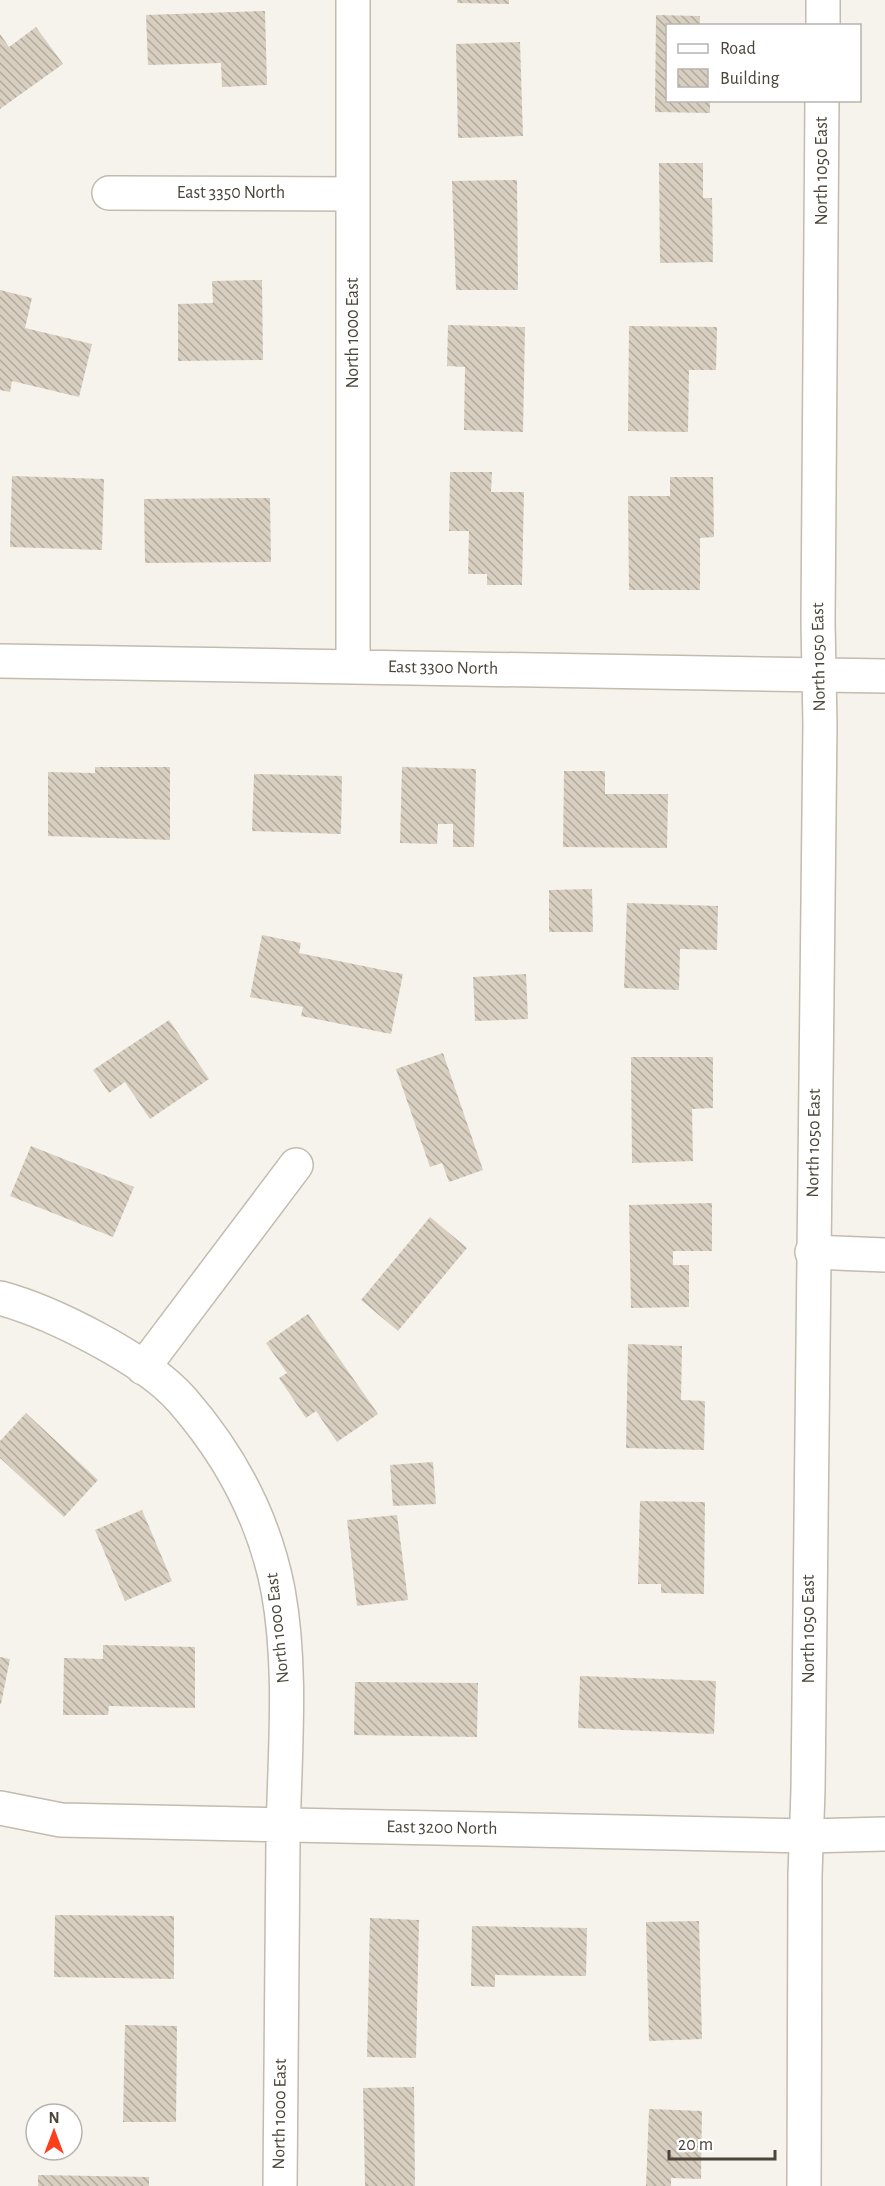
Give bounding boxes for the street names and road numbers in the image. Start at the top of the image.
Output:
street label: North 1050 East [813,116,831,226]
street label: East 3350 North [177,184,285,202]
street label: North 1000 East [344,277,362,389]
street label: North 1050 East [809,602,829,712]
street label: East 3300 North [388,658,498,678]
street label: North 1050 East [804,1088,824,1198]
street label: North 1000 East [263,1572,293,1684]
street label: North 1050 East [800,1574,818,1684]
street label: East 3200 North [386,1818,498,1838]
street label: North 1000 East [270,2058,290,2170]

